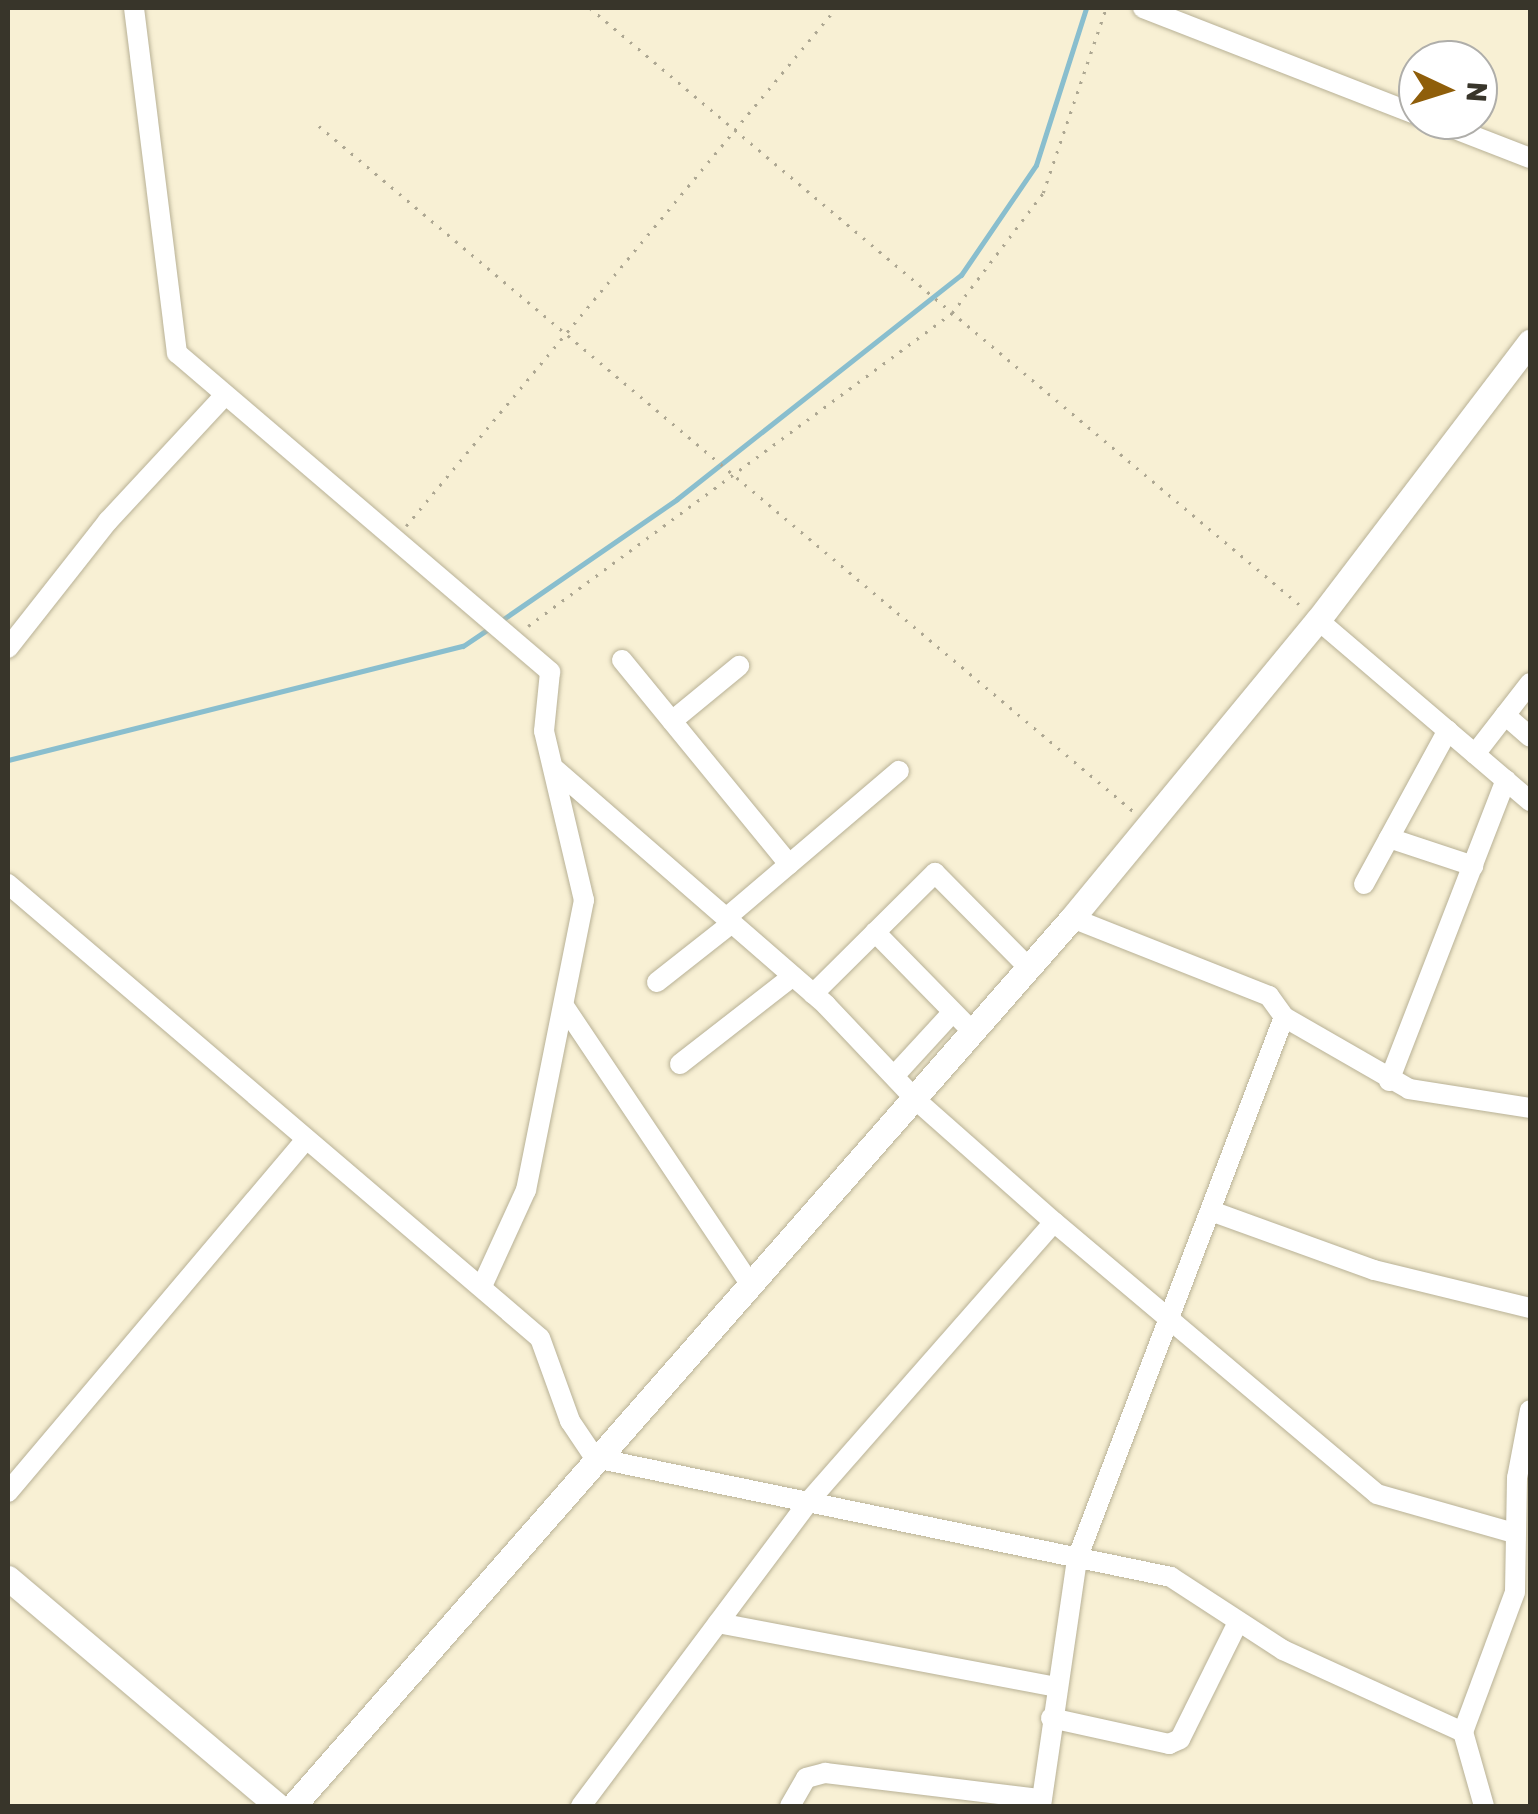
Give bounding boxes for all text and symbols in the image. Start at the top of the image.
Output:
north arrow [1398,40,1498,140]
text: N [1459,81,1494,103]

